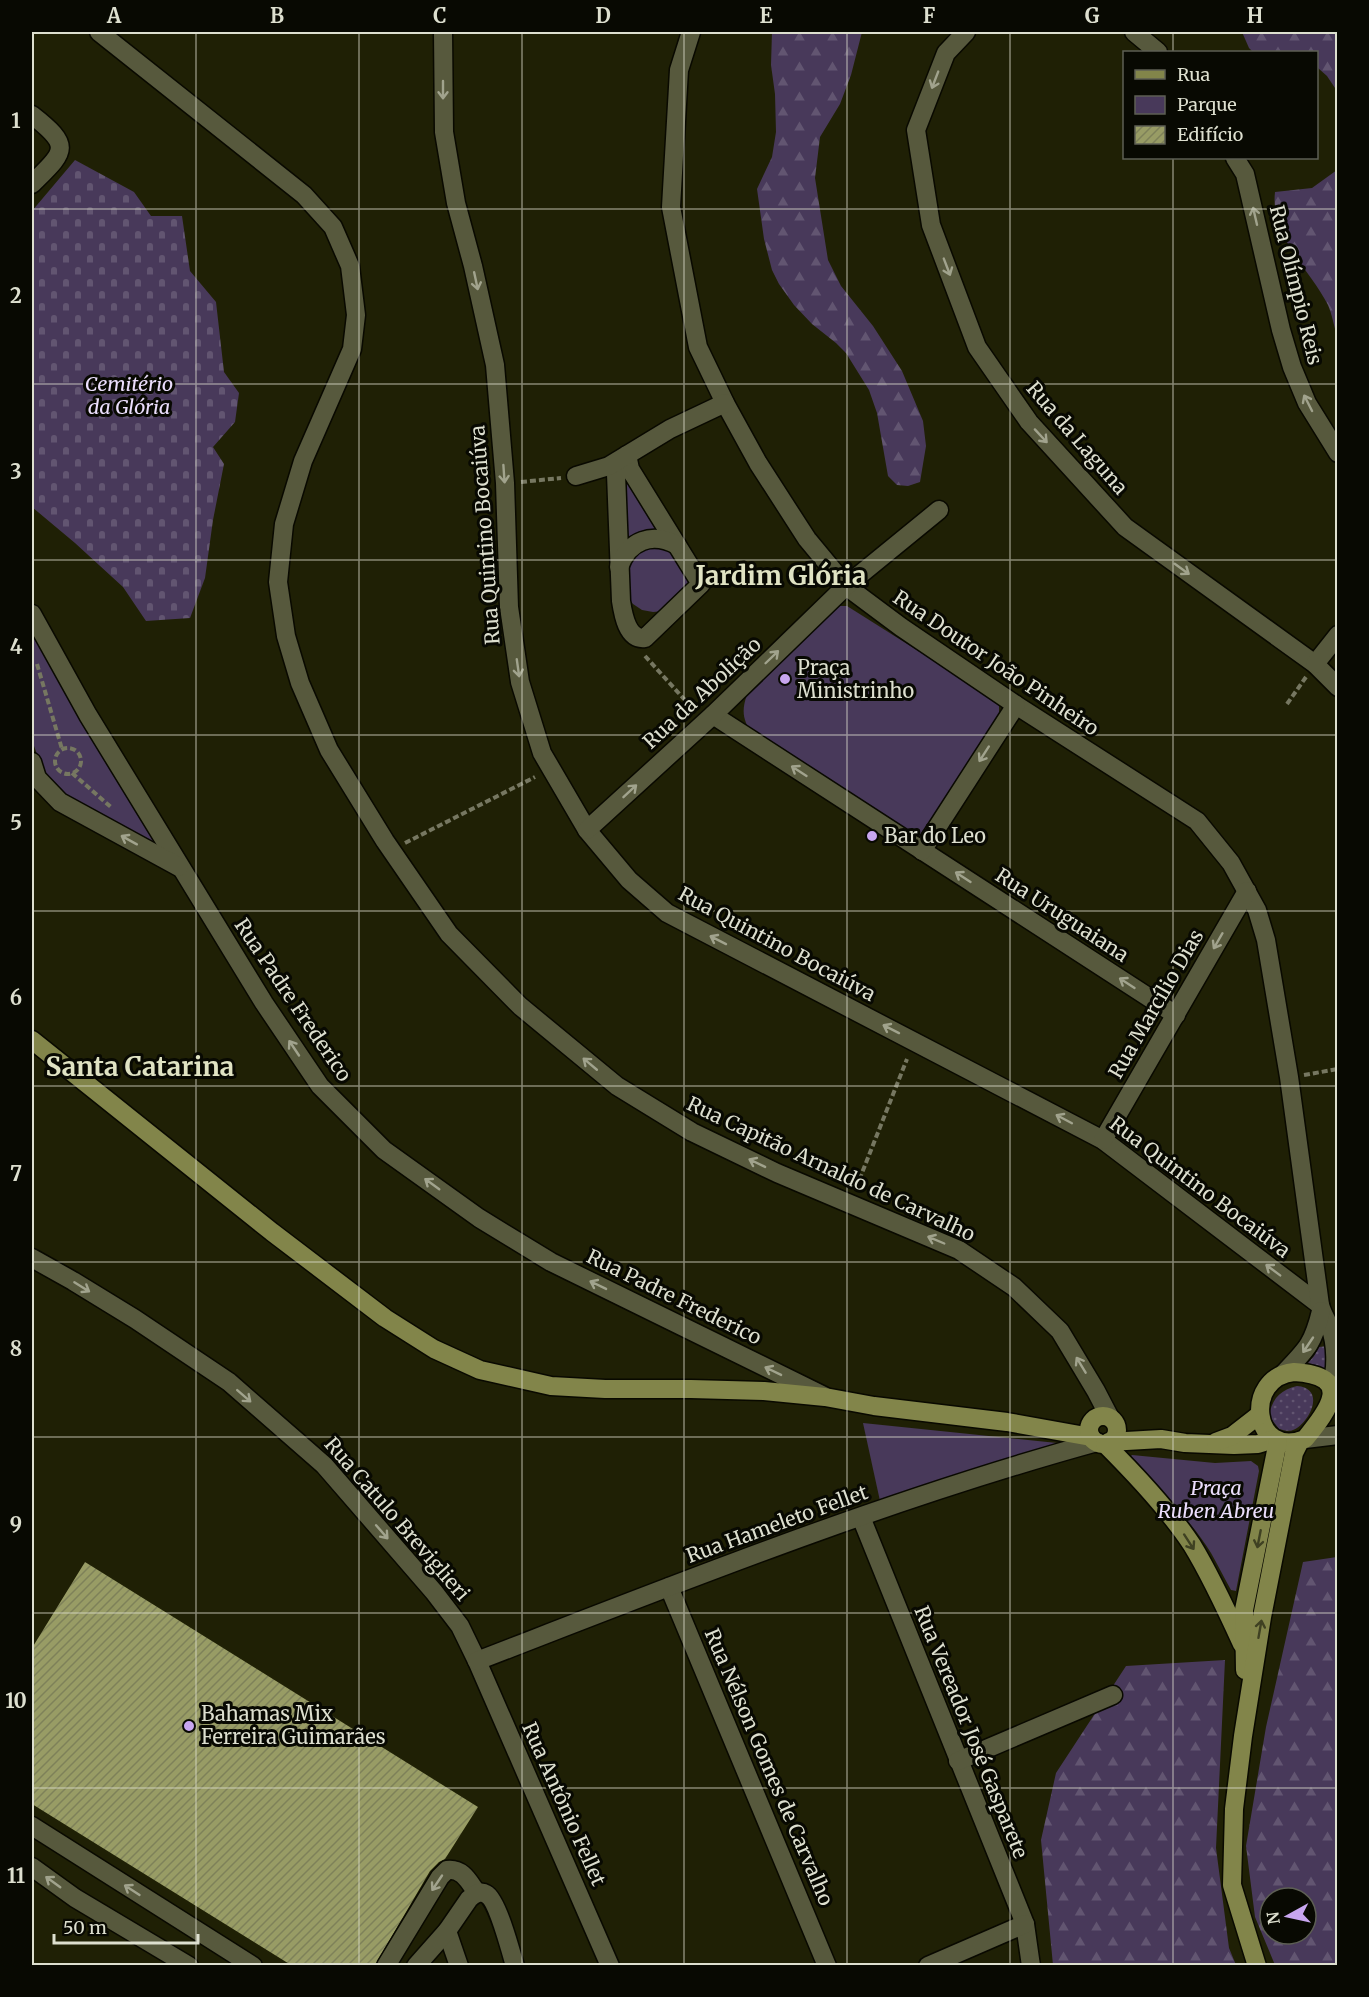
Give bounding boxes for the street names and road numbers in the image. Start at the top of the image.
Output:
street label: Rua Olímpio Reis [1265,203,1328,367]
street label: Rua da Laguna [1021,376,1133,500]
street label: Rua Quintino Bocaiúva [464,424,505,646]
street label: Rua Doutor João Pinheiro [889,584,1104,741]
street label: Rua da Abolição [637,631,766,754]
street label: Rua Uruguaiana [991,862,1134,967]
street label: Rua Quintino Bocaiúva [674,881,880,1006]
street label: Rua Padre Frederico [230,913,357,1086]
street label: Rua Marcílio Dias [1103,925,1208,1083]
street label: Rua Capitão Arnaldo de Carvalho [683,1091,979,1247]
street label: Rua Quintino Bocaiúva [1105,1110,1296,1263]
street label: Rua Padre Frederico [583,1243,766,1350]
street label: Rua Catulo Breviglieri [319,1432,475,1606]
street label: Rua Hameleto Fellet [683,1479,871,1568]
street label: Rua Vereador José Gasparete [909,1602,1034,1862]
street label: Rua Nélson Gomes de Carvalho [700,1625,839,1909]
street label: Rua Antônio Fellet [517,1718,612,1890]

